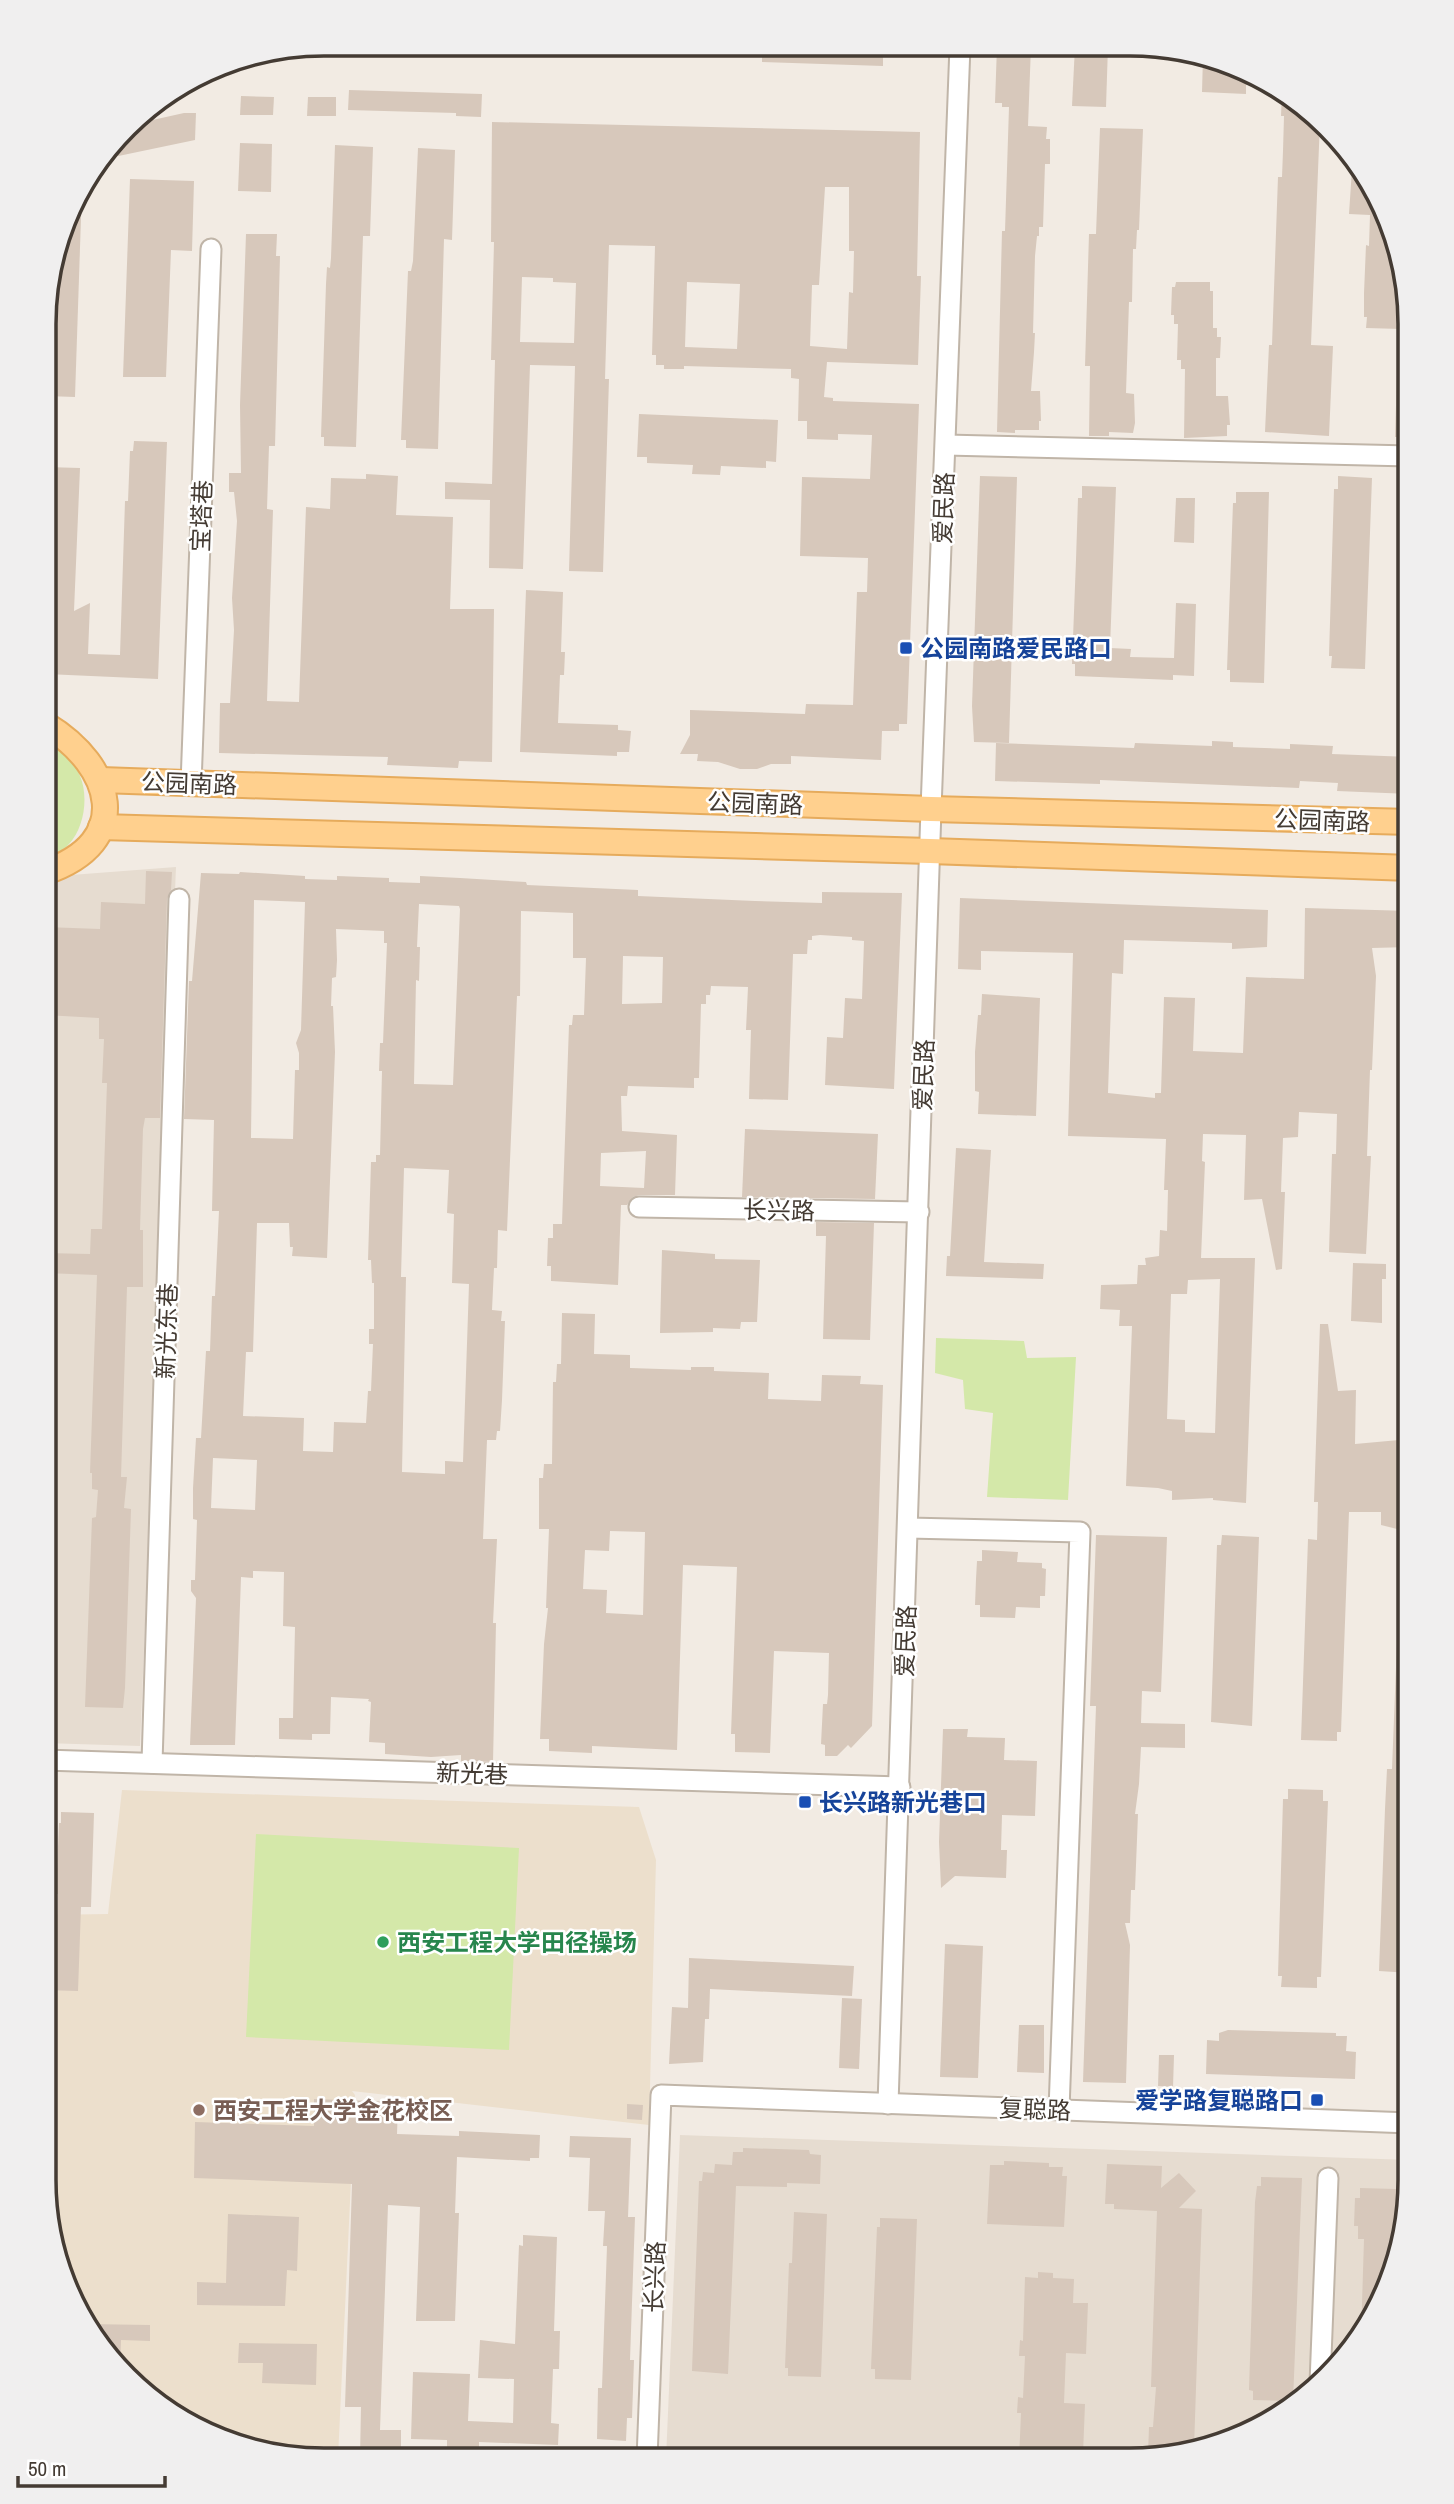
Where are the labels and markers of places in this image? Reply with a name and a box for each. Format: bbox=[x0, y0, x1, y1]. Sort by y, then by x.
place label: 公园南路爱民路口 bbox=[920, 632, 1112, 664]
marker: 公园南路爱民路口 bbox=[898, 640, 914, 656]
place label: 长兴路新光巷口 bbox=[819, 1786, 987, 1818]
marker: 长兴路新光巷口 bbox=[797, 1794, 813, 1810]
place label: 西安工程大学田径操场 bbox=[397, 1926, 637, 1958]
marker: 西安工程大学田径操场 bbox=[375, 1934, 391, 1950]
place label: 爱学路复聪路口 bbox=[1135, 2084, 1303, 2116]
marker: 爱学路复聪路口 bbox=[1309, 2092, 1325, 2108]
place label: 西安工程大学金花校区 bbox=[213, 2094, 453, 2126]
marker: 西安工程大学金花校区 bbox=[191, 2102, 207, 2118]

